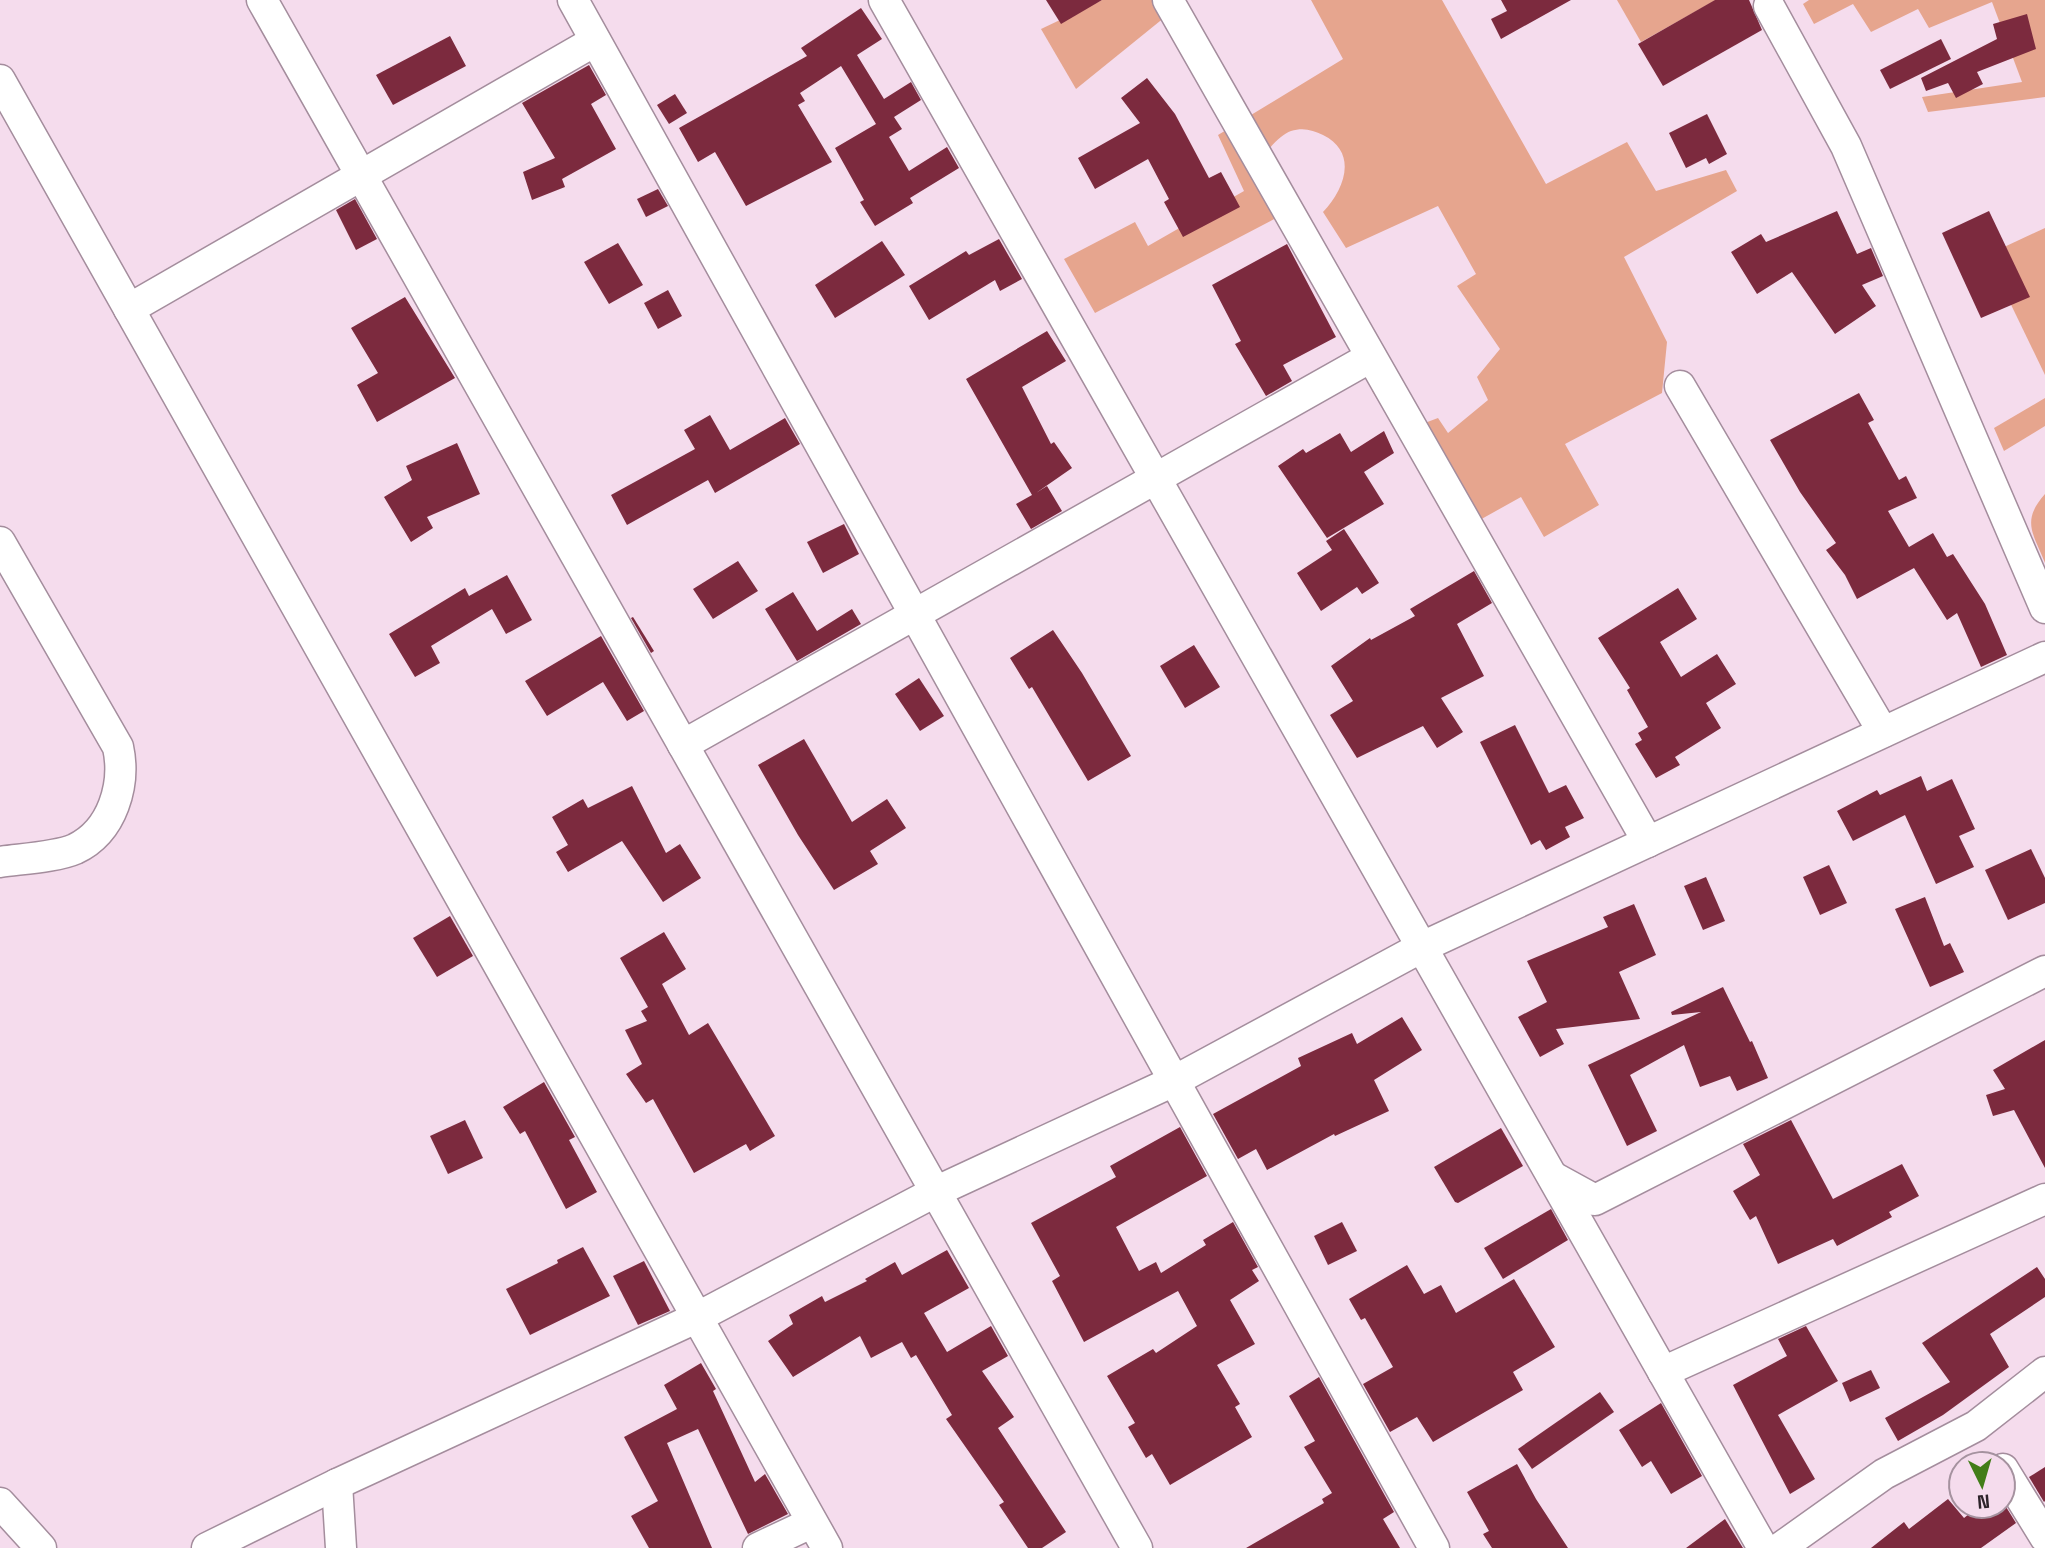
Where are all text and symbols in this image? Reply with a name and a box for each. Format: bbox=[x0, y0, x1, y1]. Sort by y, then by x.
north arrow bbox=[1947, 1450, 2017, 1520]
text: N bbox=[1976, 1488, 1991, 1514]

